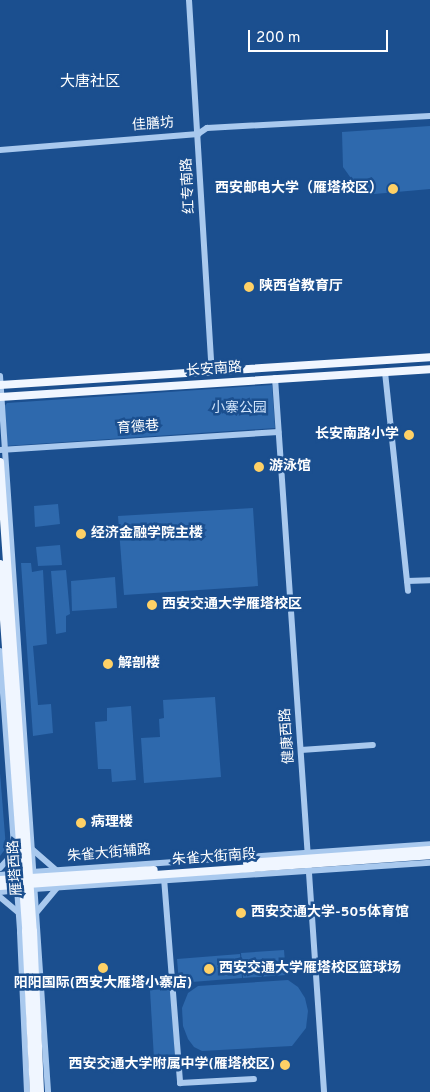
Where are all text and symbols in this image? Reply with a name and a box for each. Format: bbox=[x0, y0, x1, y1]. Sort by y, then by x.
scale bar bbox=[250, 20, 390, 52]
text: 200 m bbox=[256, 29, 301, 48]
district label: 大唐社区 bbox=[60, 74, 120, 92]
street label: 佳膳坊 bbox=[131, 115, 175, 135]
street label: 红专南路 bbox=[179, 158, 199, 214]
place label: 西安邮电大学（雁塔校区） bbox=[215, 181, 383, 197]
marker: 西安邮电大学（雁塔校区） bbox=[387, 183, 399, 195]
place label: 陕西省教育厅 bbox=[259, 279, 343, 295]
marker: 陕西省教育厅 bbox=[243, 281, 255, 293]
street label: 长安南路 bbox=[185, 360, 243, 380]
park label: 小寨公园 bbox=[211, 401, 267, 417]
street label: 育德巷 bbox=[116, 418, 160, 438]
place label: 长安南路小学 bbox=[315, 427, 399, 443]
marker: 长安南路小学 bbox=[403, 429, 415, 441]
place label: 游泳馆 bbox=[269, 459, 311, 475]
marker: 游泳馆 bbox=[253, 461, 265, 473]
place label: 经济金融学院主楼 bbox=[91, 526, 203, 542]
marker: 经济金融学院主楼 bbox=[75, 528, 87, 540]
place label: 西安交通大学雁塔校区 bbox=[162, 597, 302, 613]
marker: 西安交通大学雁塔校区 bbox=[146, 599, 158, 611]
place label: 解剖楼 bbox=[118, 656, 160, 672]
marker: 解剖楼 bbox=[102, 658, 114, 670]
street label: 健康西路 bbox=[278, 707, 298, 765]
place label: 病理楼 bbox=[91, 815, 133, 831]
marker: 病理楼 bbox=[75, 817, 87, 829]
street label: 雁塔西路 bbox=[6, 839, 26, 897]
street label: 朱雀大街辅路 bbox=[66, 842, 152, 866]
street label: 朱雀大街南段 bbox=[172, 847, 256, 869]
place label: 西安交通大学-505体育馆 bbox=[251, 905, 409, 921]
marker: 西安交通大学-505体育馆 bbox=[235, 907, 247, 919]
place label: 西安交通大学雁塔校区篮球场 bbox=[219, 961, 401, 977]
marker: 阳阳国际(西安大雁塔小寨店) bbox=[97, 962, 109, 974]
marker: 西安交通大学雁塔校区篮球场 bbox=[203, 963, 215, 975]
place label: 阳阳国际(西安大雁塔小寨店) bbox=[14, 976, 192, 992]
place label: 西安交通大学附属中学(雁塔校区) bbox=[69, 1057, 275, 1073]
marker: 西安交通大学附属中学(雁塔校区) bbox=[279, 1059, 291, 1071]

